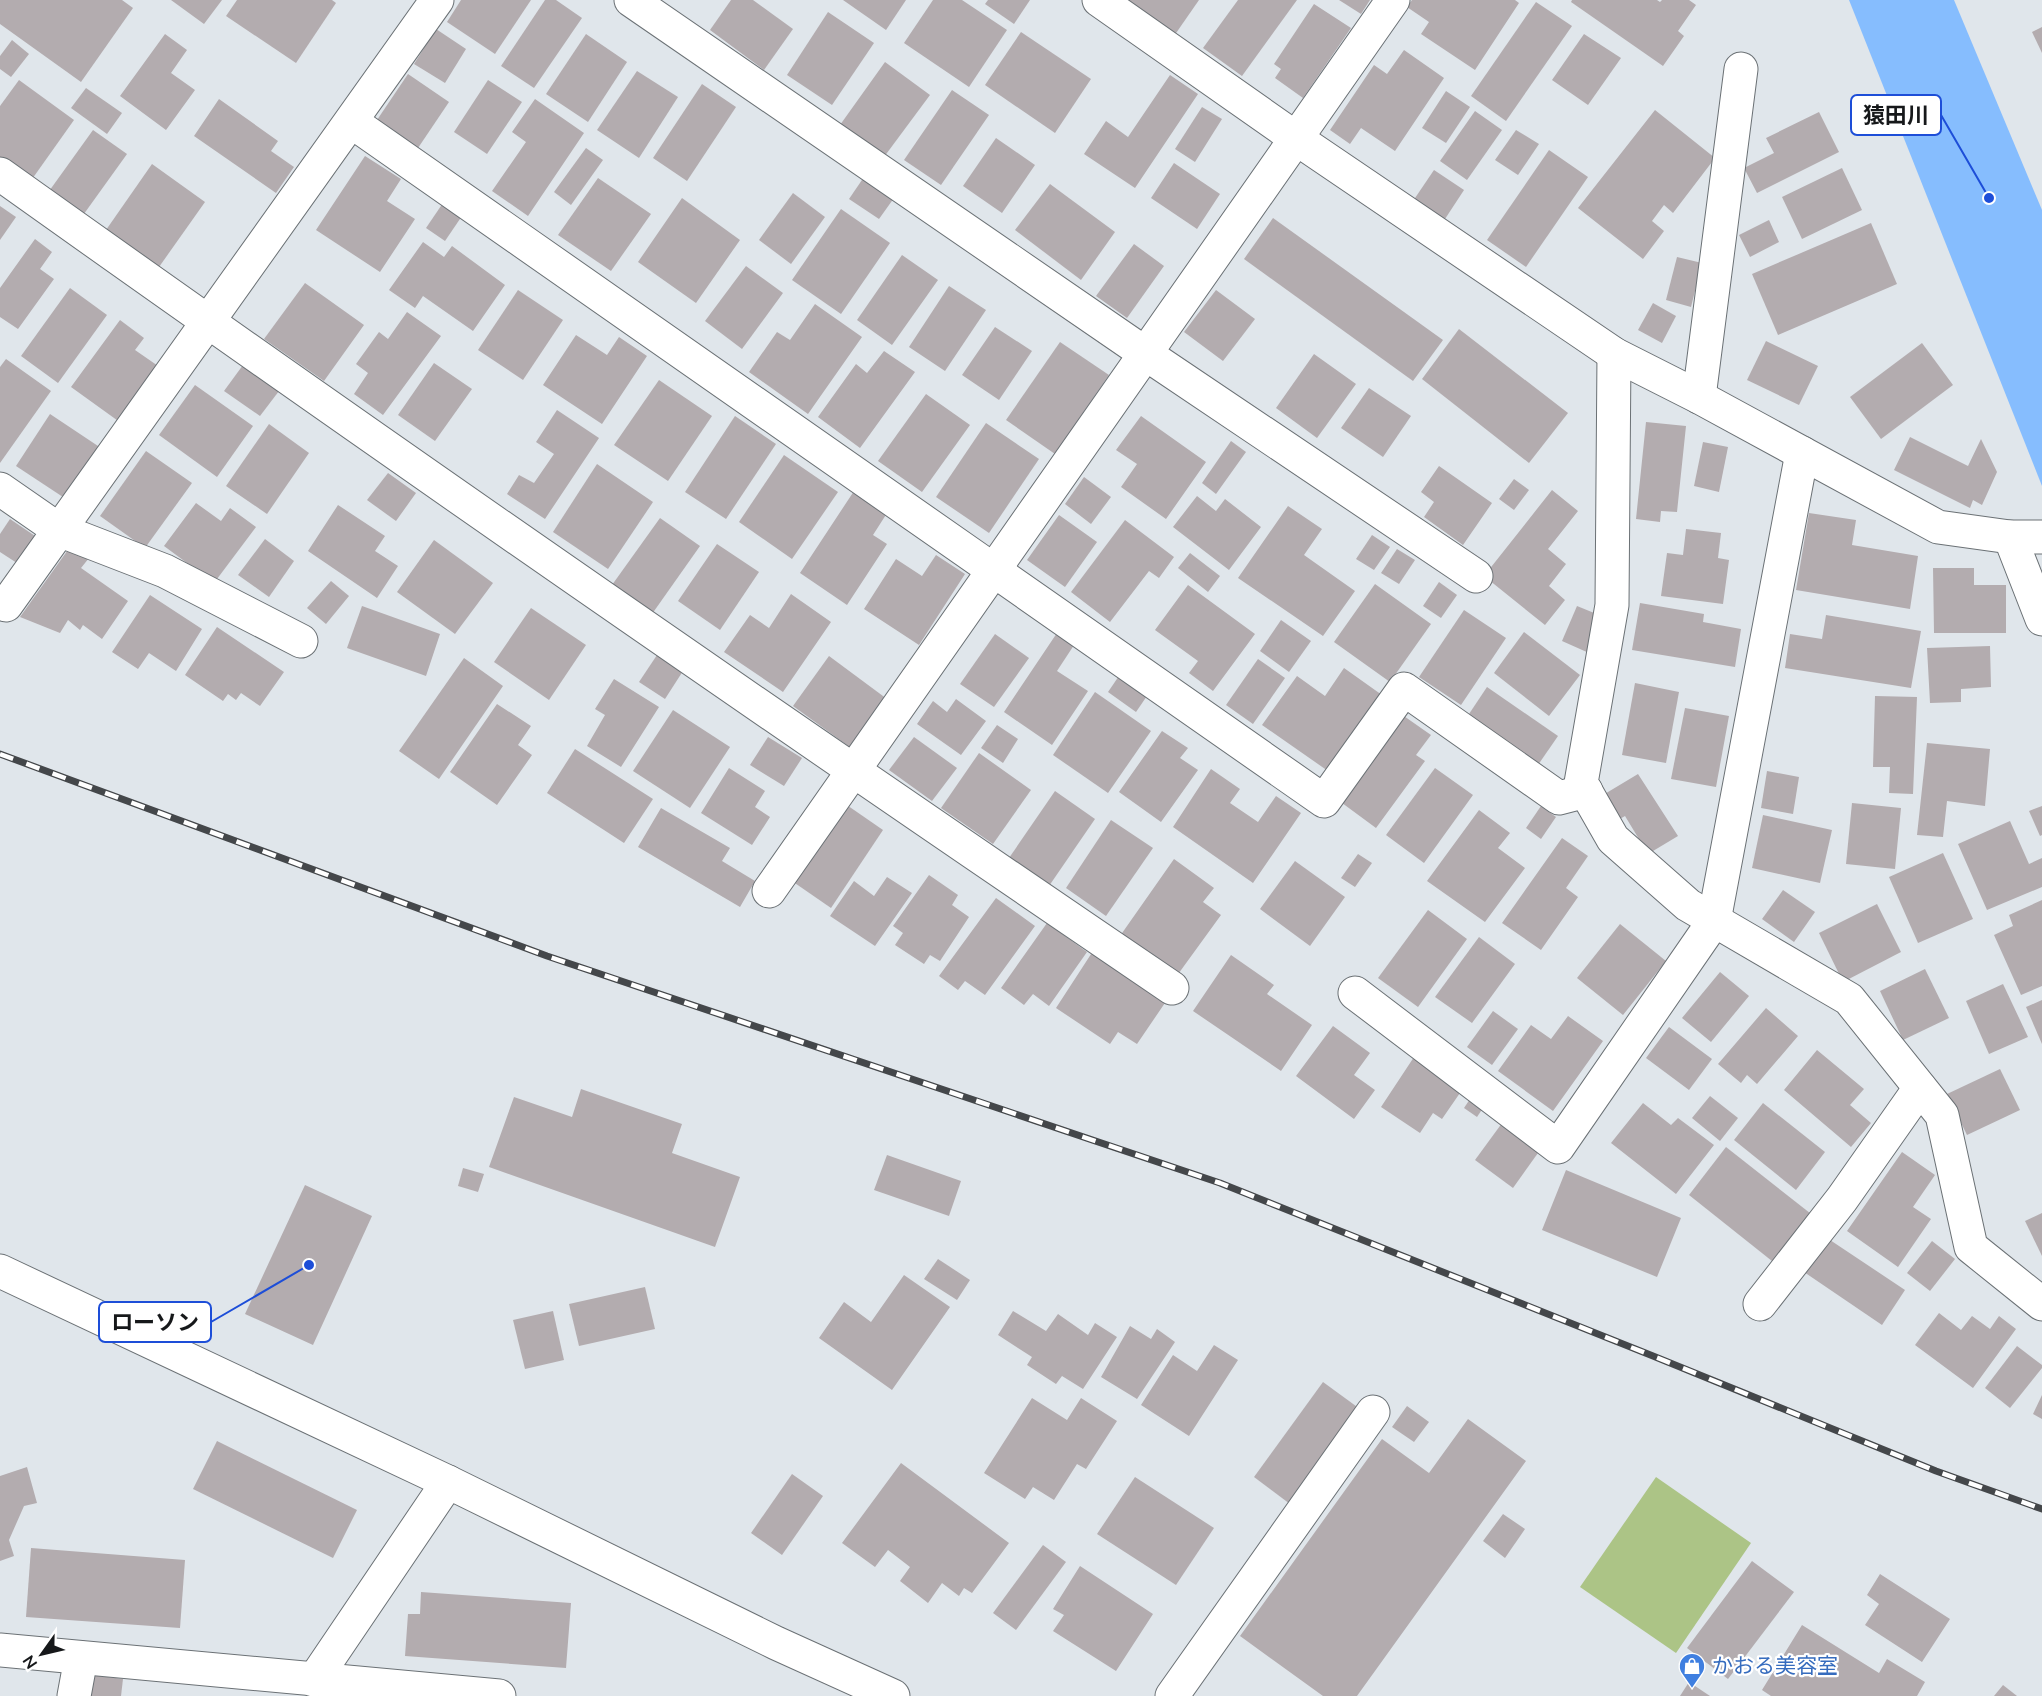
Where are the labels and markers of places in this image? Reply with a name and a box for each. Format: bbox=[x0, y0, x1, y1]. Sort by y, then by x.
callout: 猿田川 bbox=[1851, 95, 1941, 135]
callout: ローソン bbox=[99, 1302, 211, 1342]
shop icon: かおる美容室 bbox=[1677, 1651, 1707, 1689]
place label: かおる美容室 bbox=[1712, 1652, 1838, 1678]

